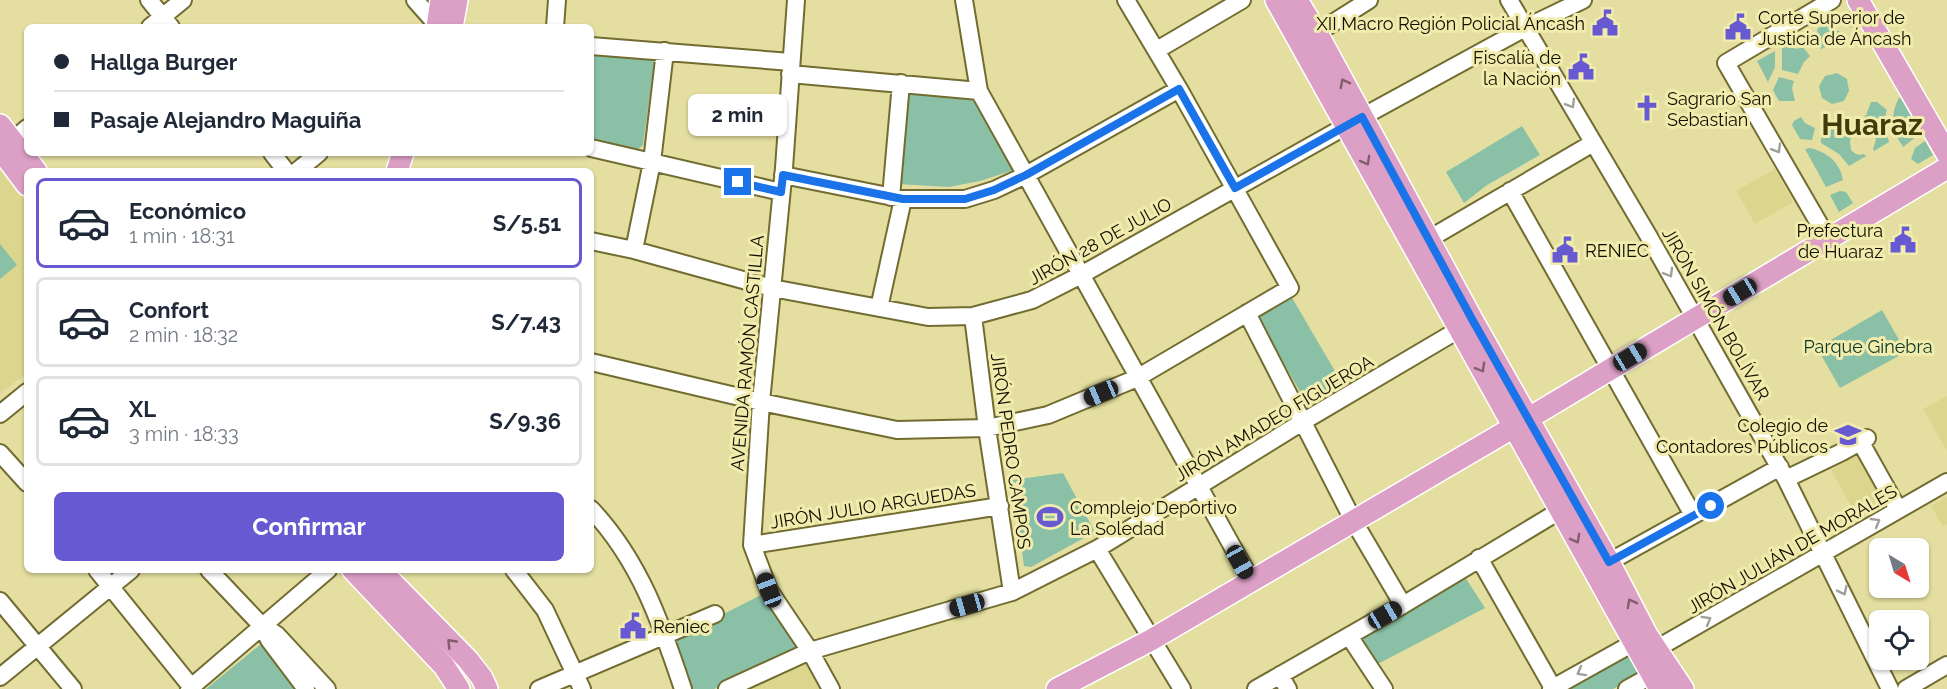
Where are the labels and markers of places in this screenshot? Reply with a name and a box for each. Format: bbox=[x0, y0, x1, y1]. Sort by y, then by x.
place label: Corte Superior de Justicia de Áncash bbox=[1758, 7, 1911, 49]
public building icon: XII Macro Región Policial Áncash bbox=[1590, 8, 1620, 38]
place label: XII Macro Región Policial Áncash bbox=[1316, 12, 1585, 34]
public building icon: Corte Superior de Justicia de Áncash bbox=[1723, 12, 1753, 42]
place label: Fiscalía de la Nación bbox=[1473, 47, 1561, 89]
public building icon: Fiscalía de la Nación bbox=[1566, 52, 1596, 82]
place label: Sagrario San Sebastian bbox=[1667, 88, 1772, 130]
church icon: Sagrario San Sebastian bbox=[1632, 93, 1662, 123]
place label: Prefectura de Huaraz bbox=[1796, 220, 1883, 262]
public building icon: Prefectura de Huaraz bbox=[1888, 225, 1918, 255]
public building icon: RENIEC bbox=[1550, 235, 1580, 265]
place label: RENIEC bbox=[1585, 240, 1649, 261]
place label: Colegio de Contadores Públicos bbox=[1656, 415, 1828, 457]
school or university icon: Colegio de Contadores Públicos bbox=[1833, 420, 1863, 450]
place label: Complejo Deportivo La Soledad bbox=[1070, 497, 1237, 539]
sports icon: Complejo Deportivo La Soledad bbox=[1035, 502, 1065, 532]
public building icon: Reniec bbox=[618, 611, 648, 641]
place label: Reniec bbox=[653, 616, 710, 637]

